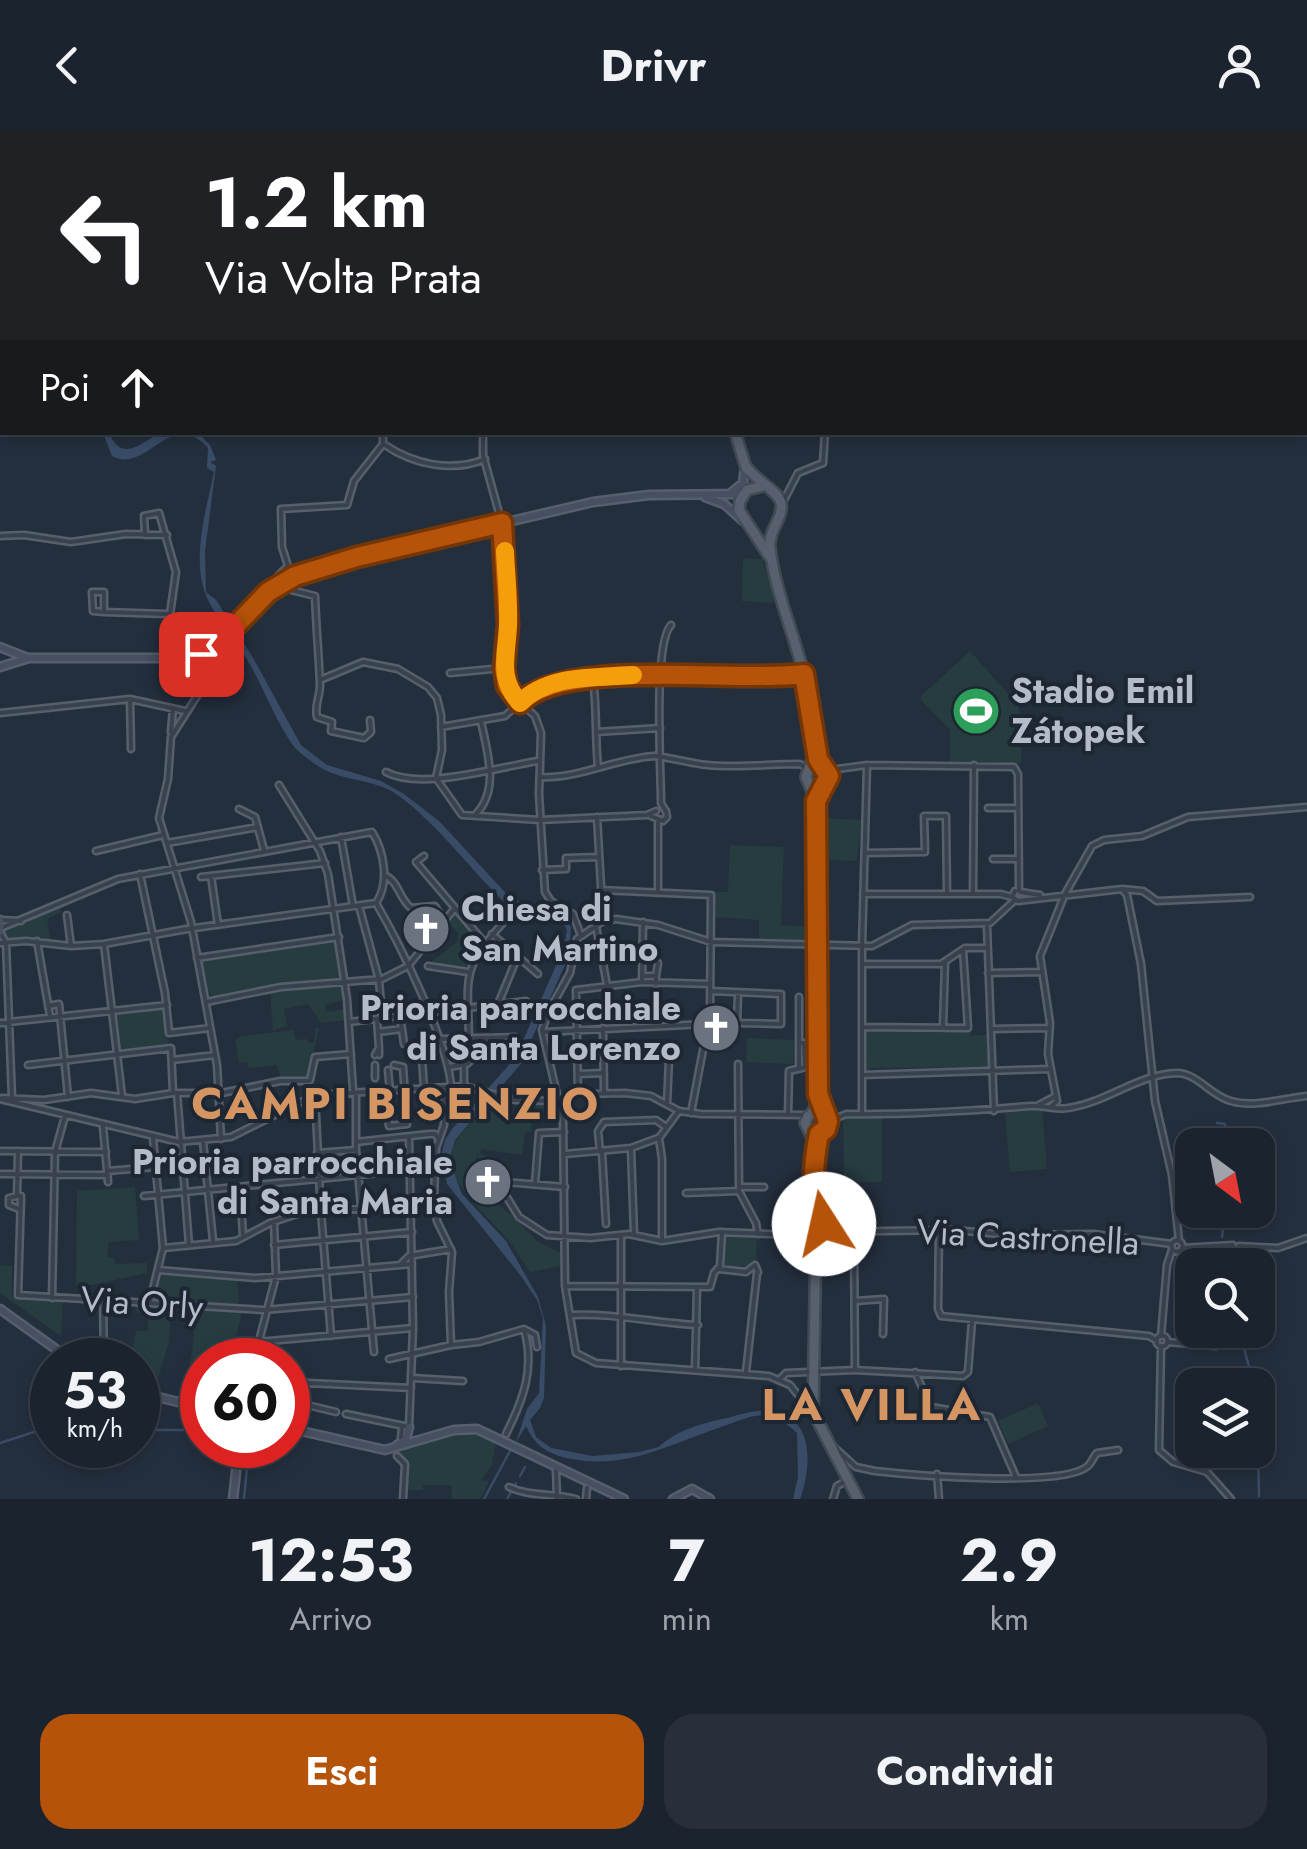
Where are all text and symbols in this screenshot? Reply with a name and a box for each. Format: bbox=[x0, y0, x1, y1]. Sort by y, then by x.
text: Drivr bbox=[600, 33, 707, 98]
icon: back bbox=[40, 38, 95, 93]
icon: person bbox=[1212, 38, 1267, 93]
text: 1.2 km bbox=[205, 152, 428, 253]
icon: left bbox=[40, 170, 170, 300]
text: Via Volta Prata bbox=[205, 245, 482, 310]
text: Poi bbox=[40, 360, 90, 415]
icon: ahead bbox=[110, 360, 165, 415]
pin bbox=[159, 612, 244, 697]
icon: arrive bbox=[174, 627, 229, 682]
place label: Stadio Emil Zátopek bbox=[1011, 666, 1194, 756]
sports icon: Stadio Emil Zátopek bbox=[950, 685, 1002, 737]
place label: Chiesa di San Martino bbox=[461, 884, 658, 974]
church icon: Chiesa di San Martino bbox=[400, 903, 452, 955]
place label: Prioria parrocchiale di Santa Lorenzo bbox=[360, 983, 681, 1073]
church icon: Prioria parrocchiale di Santa Lorenzo bbox=[690, 1002, 742, 1054]
district label: CAMPI BISENZIO bbox=[191, 1071, 601, 1136]
north arrow bbox=[1175, 1128, 1275, 1228]
map controls bbox=[1175, 1128, 1275, 1468]
place label: Prioria parrocchiale di Santa Maria bbox=[132, 1137, 453, 1227]
church icon: Prioria parrocchiale di Santa Maria bbox=[462, 1156, 514, 1208]
position arrow bbox=[772, 1172, 876, 1276]
street label: Via Castronella bbox=[915, 1206, 1141, 1268]
button: search bbox=[1175, 1248, 1275, 1348]
street label: Via Orly bbox=[79, 1274, 206, 1332]
speed limit sign: 60 bbox=[180, 1338, 310, 1468]
text: 53 bbox=[63, 1354, 127, 1427]
button: layers bbox=[1175, 1368, 1275, 1468]
district label: LA VILLA bbox=[761, 1372, 983, 1437]
text: km/h bbox=[67, 1410, 123, 1446]
text: 12:53 bbox=[248, 1517, 413, 1604]
text: 7 bbox=[669, 1517, 705, 1604]
text: 2.9 bbox=[960, 1517, 1059, 1604]
text: Arrivo bbox=[290, 1596, 372, 1642]
text: min bbox=[662, 1596, 712, 1642]
text: km bbox=[990, 1596, 1029, 1642]
button: Esci bbox=[40, 1714, 644, 1829]
button: Condividi bbox=[664, 1714, 1267, 1829]

